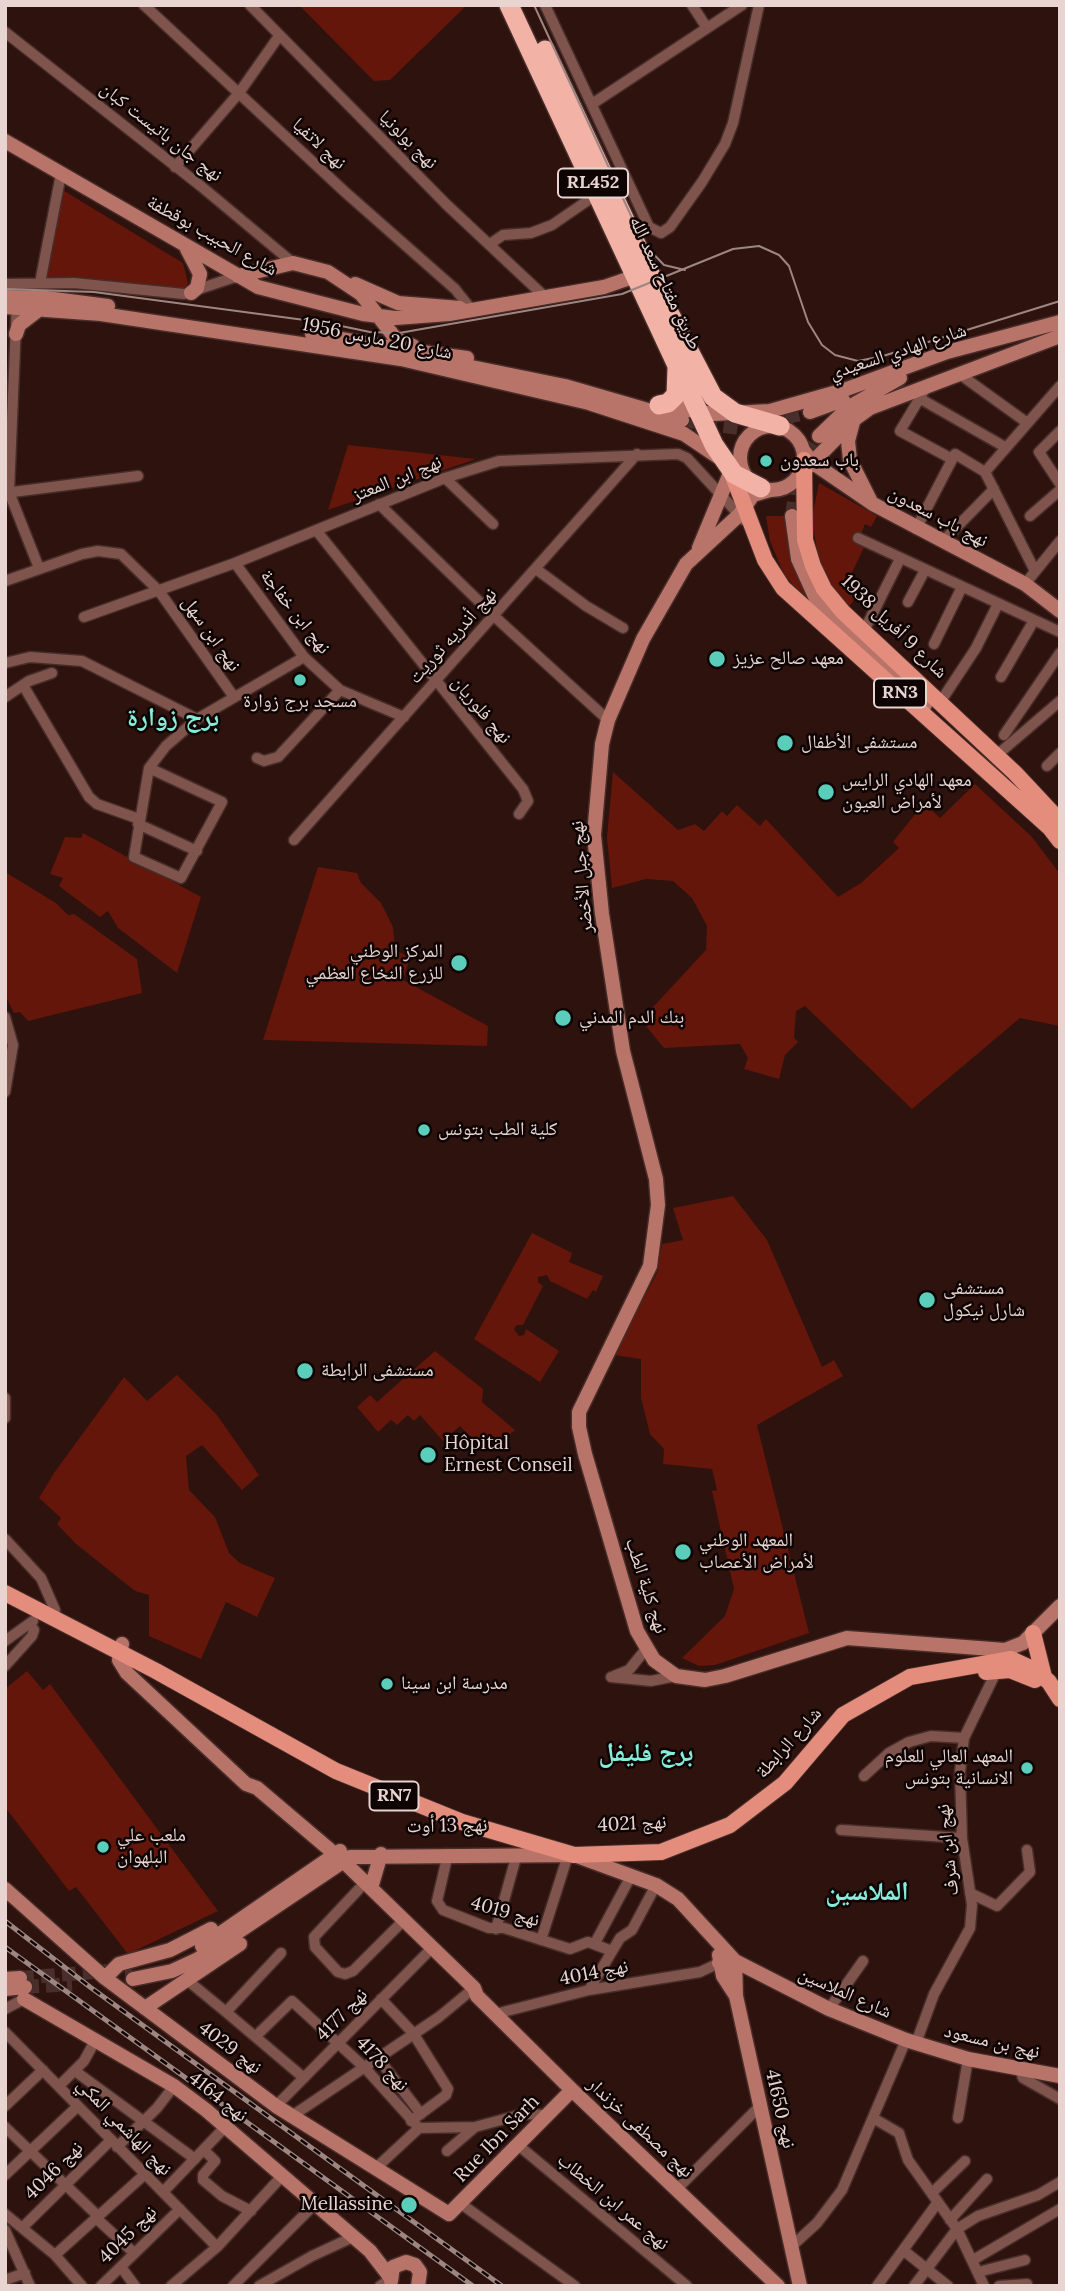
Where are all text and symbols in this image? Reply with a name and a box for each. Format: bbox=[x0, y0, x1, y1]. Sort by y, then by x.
street label: نهج جان باتيست كبان bbox=[95, 77, 227, 187]
street label: نهج بولونيا bbox=[374, 106, 442, 174]
street label: نهج لاتفيا bbox=[287, 113, 351, 175]
road number: RL452 bbox=[558, 168, 628, 198]
street label: شارع الحبيب بوقطفة bbox=[143, 191, 281, 281]
street label: طريق مفتاح سعد الله bbox=[624, 213, 706, 353]
street label: شارع 20 مارس 1956 bbox=[300, 313, 454, 365]
street label: شارع الهادي السعيدي bbox=[827, 319, 969, 385]
place label: باب سعدون bbox=[780, 450, 859, 472]
street label: نهج ابن المعتز bbox=[349, 451, 445, 507]
marker: باب سعدون bbox=[758, 453, 774, 469]
street label: نهج باب سعدون bbox=[884, 481, 992, 553]
street label: نهج ابن خفاجة bbox=[255, 565, 335, 659]
street label: شارع 9 أفريل 1938 bbox=[836, 570, 952, 684]
street label: نهج أندريه ثوريت bbox=[404, 583, 502, 689]
street label: نهج ابن سهل bbox=[177, 592, 245, 676]
place label: معهد صالح عزيز bbox=[733, 648, 844, 670]
marker: معهد صالح عزيز bbox=[707, 649, 727, 669]
street label: نهج فلوريان bbox=[446, 671, 516, 749]
marker: مسجد برج زوارة bbox=[292, 672, 308, 688]
road number: RN3 bbox=[874, 678, 926, 708]
place label: مسجد برج زوارة bbox=[243, 691, 357, 713]
district label: برج زوارة bbox=[127, 703, 219, 735]
place label: مستشفى الأطفال bbox=[801, 732, 917, 754]
marker: مستشفى الأطفال bbox=[775, 733, 795, 753]
place label: معهد الهادي الرايس لأمراض العيون bbox=[842, 770, 972, 814]
marker: معهد الهادي الرايس لأمراض العيون bbox=[816, 782, 836, 802]
street label: نهج جبل الأخضر bbox=[566, 820, 598, 934]
place label: المركز الوطني للزرع النخاع العظمي bbox=[306, 941, 443, 985]
marker: المركز الوطني للزرع النخاع العظمي bbox=[449, 953, 469, 973]
place label: بنك الدم المدني bbox=[579, 1007, 684, 1029]
marker: بنك الدم المدني bbox=[553, 1008, 573, 1028]
place label: كلية الطب بتونس bbox=[438, 1119, 557, 1141]
marker: كلية الطب بتونس bbox=[416, 1122, 432, 1138]
place label: مستشفى شارل نيكول bbox=[943, 1278, 1025, 1322]
marker: مستشفى شارل نيكول bbox=[917, 1290, 937, 1310]
place label: مستشفى الرابطة bbox=[321, 1360, 434, 1382]
marker: مستشفى الرابطة bbox=[295, 1361, 315, 1381]
place label: Hôpital Ernest Conseil bbox=[444, 1433, 573, 1477]
marker: Hôpital Ernest Conseil bbox=[418, 1445, 438, 1465]
place label: المعهد الوطني لأمراض الأعصاب bbox=[699, 1530, 814, 1574]
street label: نهج كلية الطب bbox=[620, 1535, 672, 1637]
marker: المعهد الوطني لأمراض الأعصاب bbox=[673, 1542, 693, 1562]
place label: مدرسة ابن سينا bbox=[401, 1673, 508, 1695]
marker: مدرسة ابن سينا bbox=[379, 1676, 395, 1692]
street label: شارع الرابطة bbox=[751, 1703, 827, 1783]
district label: برج فليفل bbox=[599, 1738, 693, 1770]
place label: المعهد العالي للعلوم الانسانية بتونس bbox=[885, 1746, 1013, 1790]
marker: المعهد العالي للعلوم الانسانية بتونس bbox=[1019, 1760, 1035, 1776]
road number: RN7 bbox=[370, 1781, 418, 1810]
street label: نهج ابن شرف bbox=[932, 1803, 964, 1897]
street label: نهج 4021 bbox=[597, 1811, 667, 1837]
street label: نهج 13 أوت bbox=[406, 1814, 488, 1838]
place label: ملعب علي البلهوان bbox=[117, 1825, 186, 1869]
marker: ملعب علي البلهوان bbox=[95, 1839, 111, 1855]
district label: الملاسين bbox=[825, 1877, 909, 1909]
street label: نهج 4019 bbox=[468, 1892, 542, 1932]
street label: نهج 4014 bbox=[558, 1955, 630, 1991]
street label: شارع الملاسين bbox=[795, 1962, 895, 2024]
street label: نهج 4177 bbox=[311, 1984, 373, 2046]
street label: نهج 4029 bbox=[194, 2017, 266, 2079]
street label: نهج بن مسعود bbox=[942, 2020, 1042, 2064]
street label: نهج 4178 bbox=[351, 2032, 413, 2096]
street label: نهج 4164 bbox=[184, 2067, 252, 2127]
street label: نهج 41650 bbox=[760, 2067, 800, 2151]
street label: نهج الهاشمي المكي bbox=[72, 2073, 176, 2181]
street label: نهج مصطفى خزندار bbox=[582, 2073, 698, 2183]
street label: Rue Ibn Sarh bbox=[450, 2091, 544, 2187]
street label: نهج 4046 bbox=[20, 2137, 88, 2205]
street label: نهج عمر ابن الخطاب bbox=[553, 2149, 673, 2255]
place label: Mellassine bbox=[300, 2194, 393, 2216]
marker: Mellassine bbox=[399, 2195, 419, 2215]
street label: نهج 4045 bbox=[94, 2201, 162, 2269]

